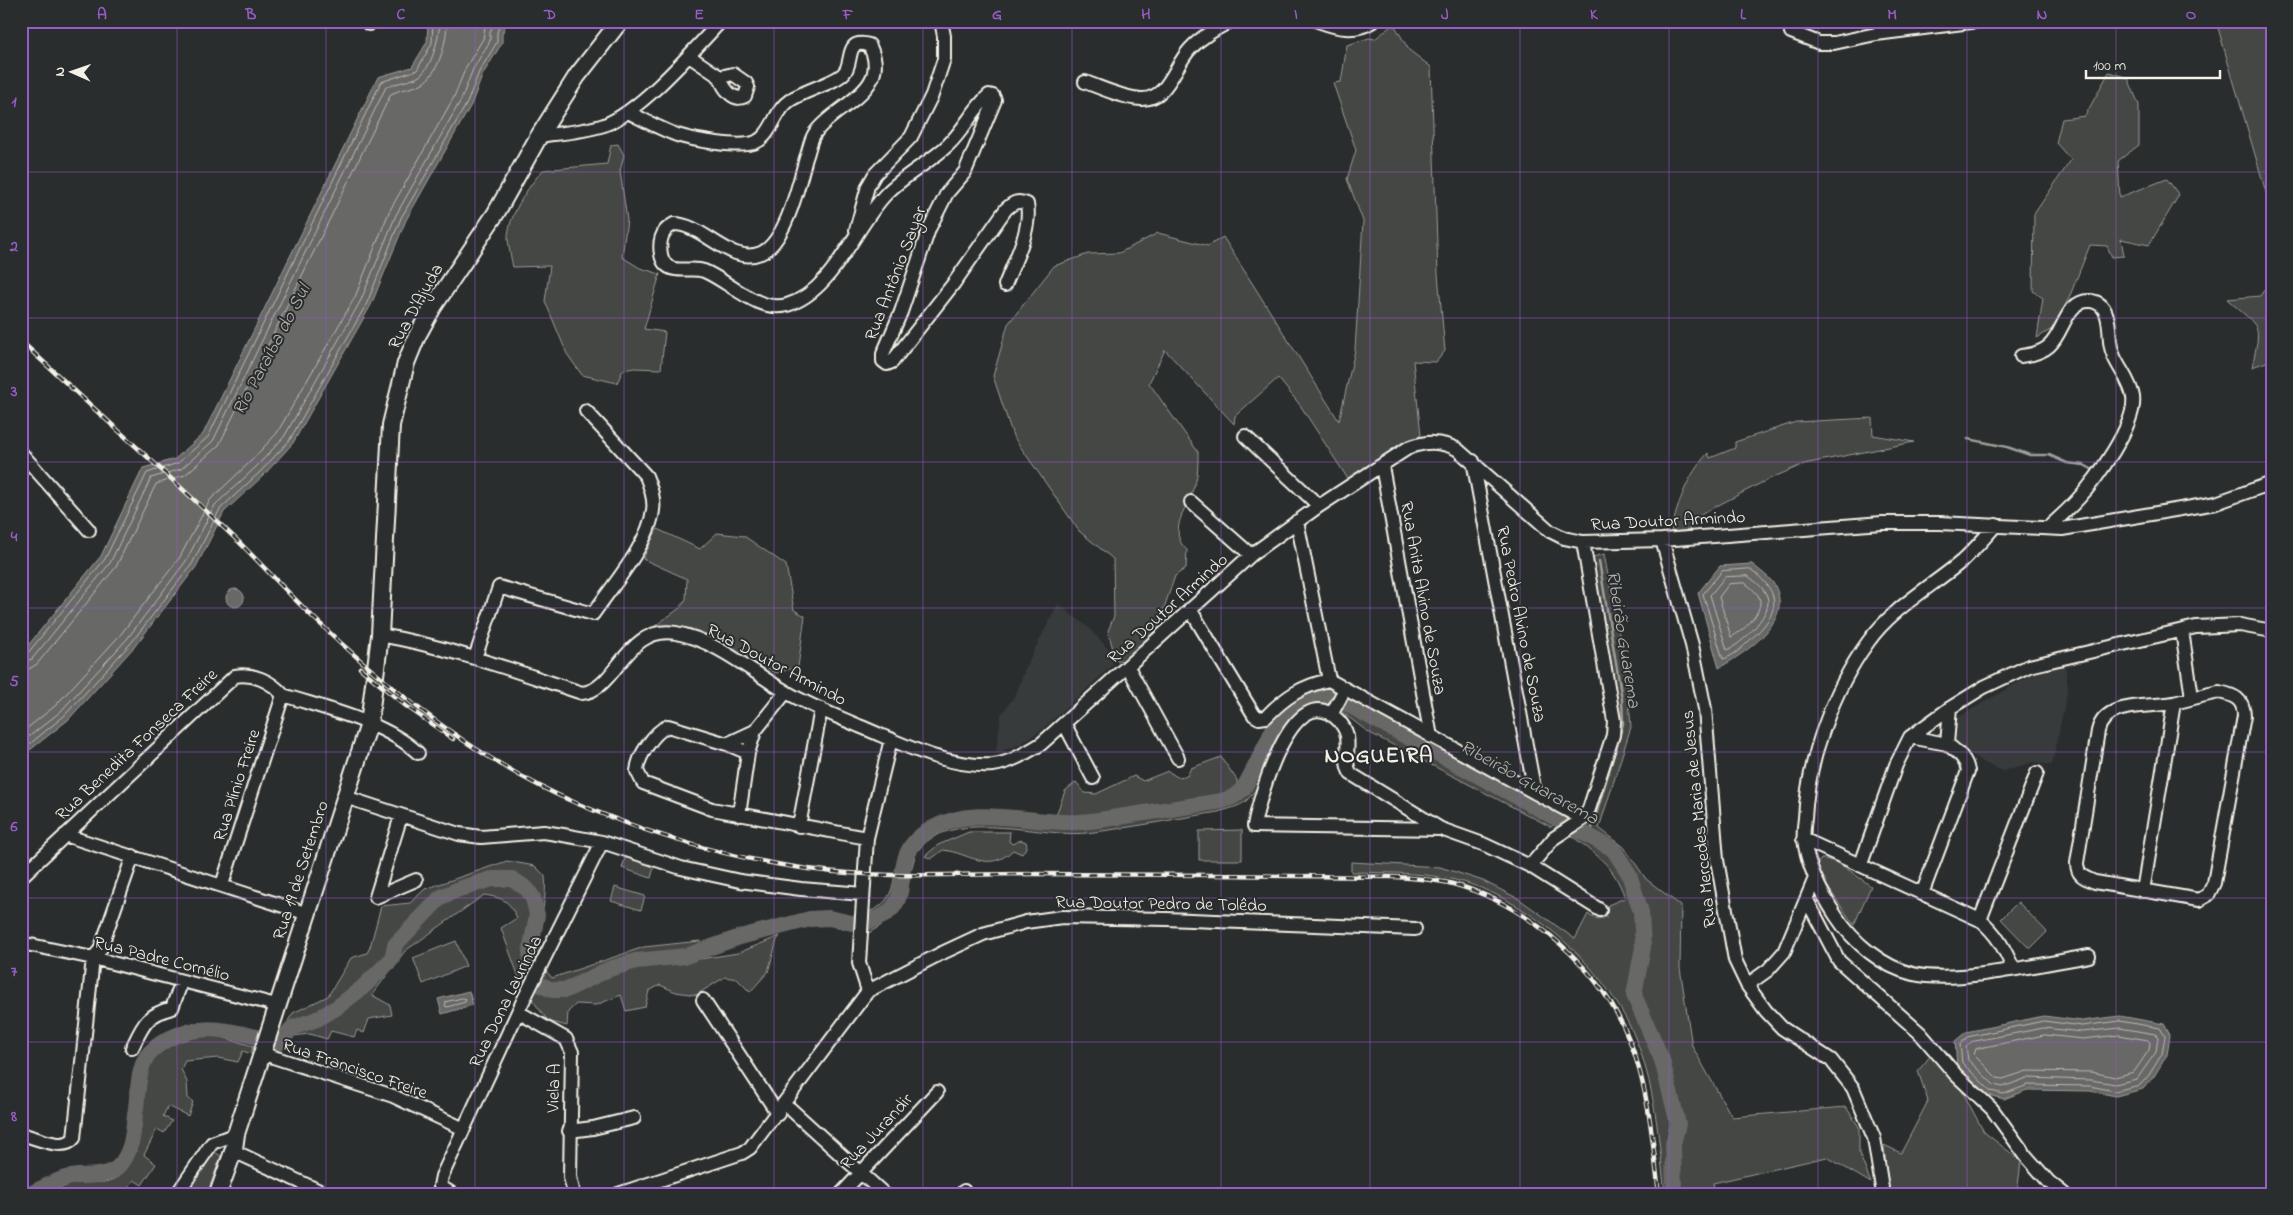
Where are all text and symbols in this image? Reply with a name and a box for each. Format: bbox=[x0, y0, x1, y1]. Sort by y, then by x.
text: A bbox=[97, 3, 107, 27]
text: B bbox=[245, 3, 257, 27]
text: C bbox=[397, 3, 406, 27]
text: D bbox=[543, 3, 556, 27]
text: E bbox=[694, 3, 704, 27]
text: F bbox=[842, 3, 854, 27]
text: G bbox=[992, 3, 1002, 27]
text: H bbox=[1141, 3, 1151, 27]
text: I bbox=[1294, 3, 1298, 27]
text: J bbox=[1441, 3, 1449, 27]
text: K bbox=[1590, 3, 1599, 27]
text: L bbox=[1740, 3, 1747, 27]
text: M bbox=[1887, 3, 1897, 27]
text: N bbox=[2037, 3, 2048, 27]
text: O bbox=[2186, 3, 2197, 27]
north arrow bbox=[48, 48, 98, 98]
scale bar bbox=[2086, 48, 2219, 80]
text: 100 m bbox=[2093, 55, 2126, 77]
text: N bbox=[50, 67, 71, 77]
text: 1 bbox=[11, 90, 17, 114]
street label: Rua Antônio Sayar bbox=[859, 202, 935, 345]
text: 2 bbox=[9, 235, 18, 259]
street label: Rua D'Ajuda bbox=[383, 259, 451, 354]
water label: Rio Paraíba do Sul bbox=[226, 277, 319, 420]
text: 3 bbox=[10, 380, 18, 404]
street label: Rua Anita Alvino de Souza bbox=[1392, 500, 1452, 697]
street label: Rua Doutor Armindo bbox=[1590, 505, 1746, 539]
street label: Rua Pedro Alvino de Souza bbox=[1488, 524, 1552, 725]
text: 4 bbox=[10, 525, 18, 549]
street label: Rua Doutor Armindo bbox=[1102, 548, 1235, 671]
water label: Ribeirão Guarema bbox=[1598, 569, 1647, 711]
street label: Rua Doutor Armindo bbox=[702, 618, 851, 714]
street label: Rua Benedita Fonseca Freire bbox=[50, 662, 225, 828]
text: 5 bbox=[9, 670, 19, 694]
street label: Rua Mercedes Maria de Jesus bbox=[1676, 709, 1724, 929]
street label: Rua Plínio Freire bbox=[207, 725, 269, 845]
water label: Ribeirão Guararema bbox=[1455, 734, 1604, 833]
district label: NOGUEIRA bbox=[1324, 741, 1434, 773]
street label: Rua 19 de Setembro bbox=[267, 798, 337, 944]
text: 6 bbox=[9, 815, 18, 839]
street label: Rua Doutor Pedro de Tolêdo bbox=[1055, 890, 1267, 920]
street label: Rua Padre Cornélio bbox=[91, 930, 232, 989]
street label: Rua Dona Laurinda bbox=[463, 931, 550, 1072]
text: 7 bbox=[11, 960, 18, 984]
street label: Rua Francisco Freire bbox=[278, 1033, 431, 1107]
street label: Viela A bbox=[541, 1063, 569, 1114]
street label: Rua Jurandir bbox=[835, 1088, 920, 1177]
text: 8 bbox=[10, 1105, 17, 1129]

